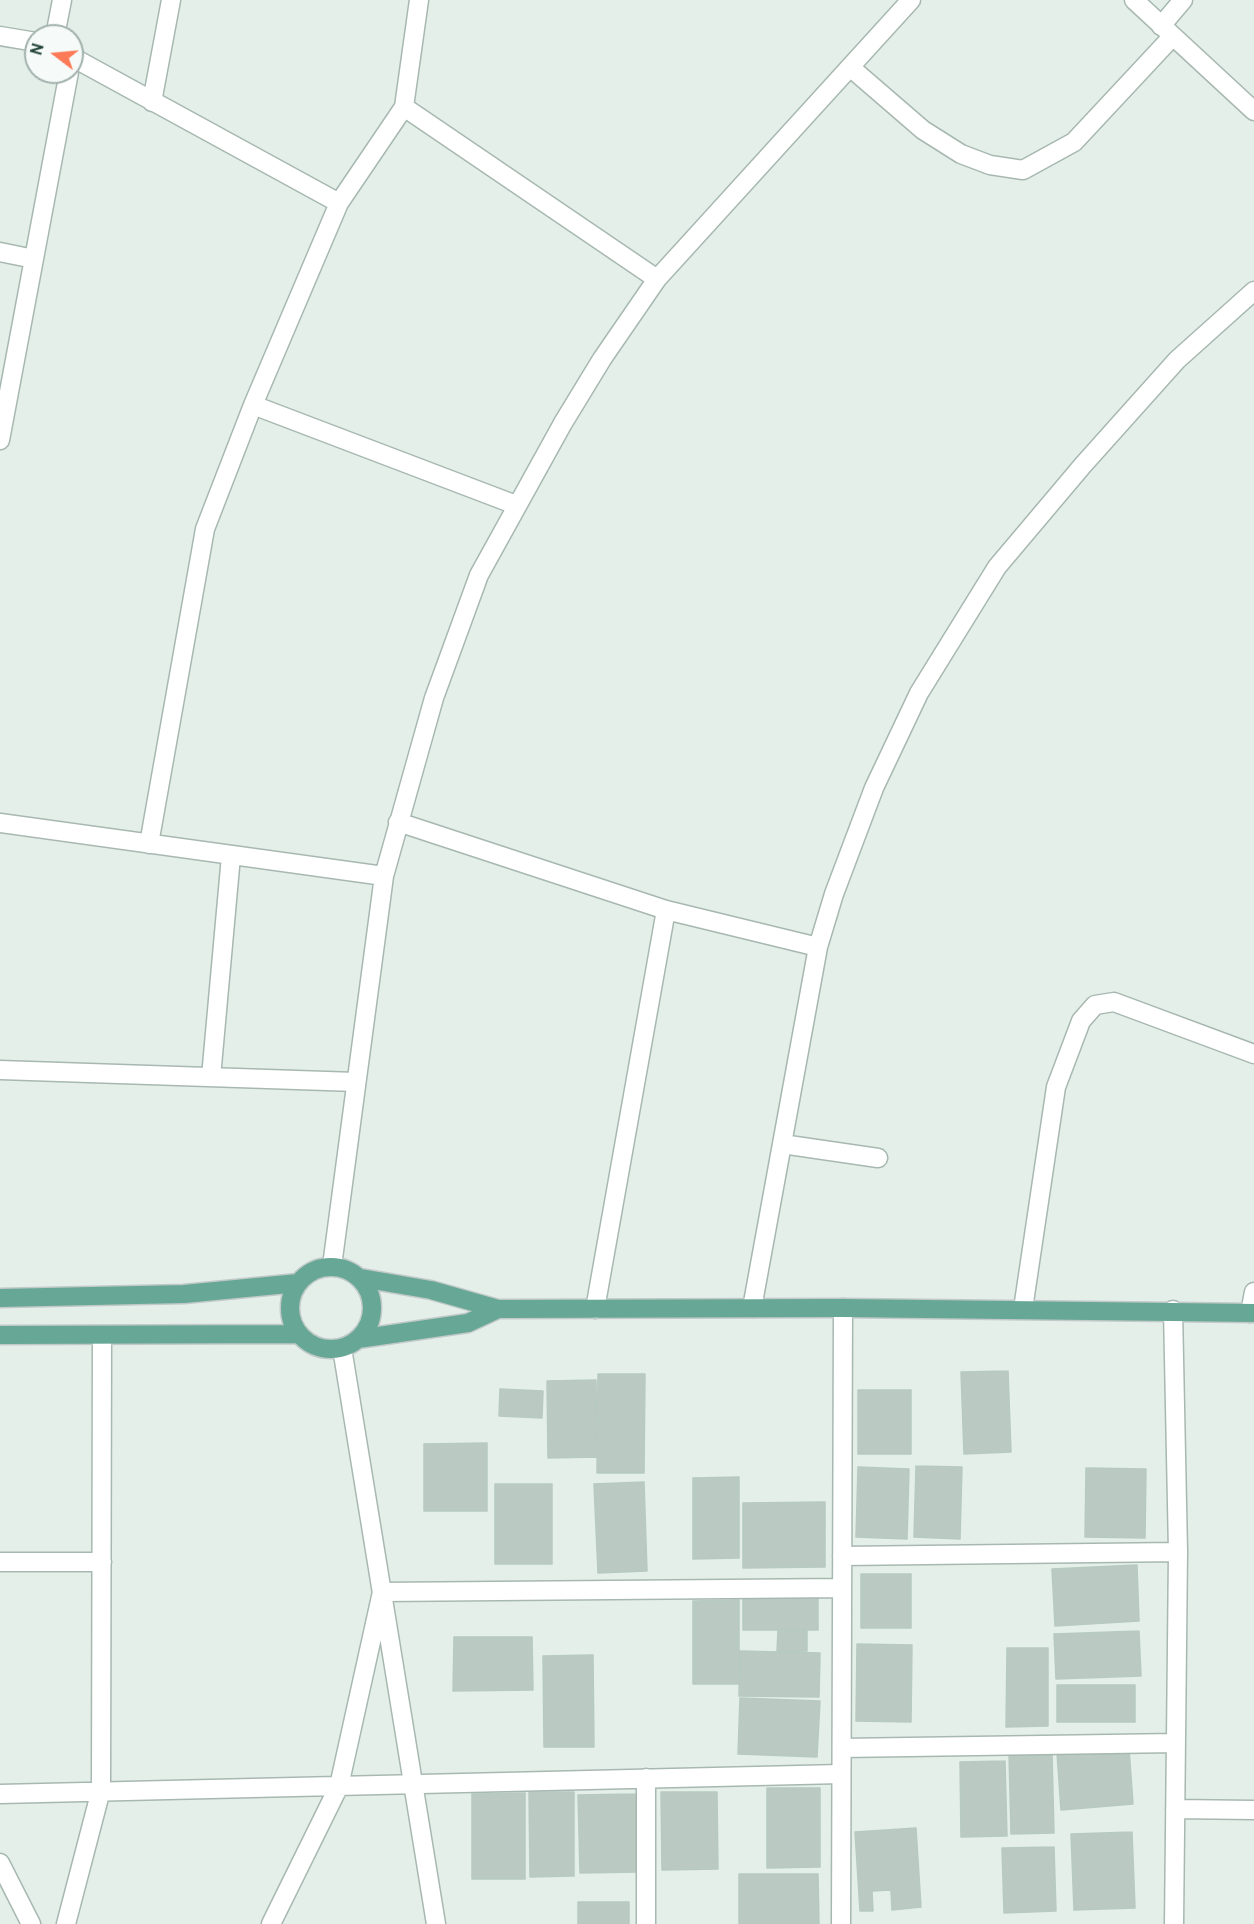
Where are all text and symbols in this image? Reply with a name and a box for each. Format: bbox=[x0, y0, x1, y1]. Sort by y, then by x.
north arrow bbox=[24, 24, 84, 84]
text: N bbox=[27, 41, 50, 58]

